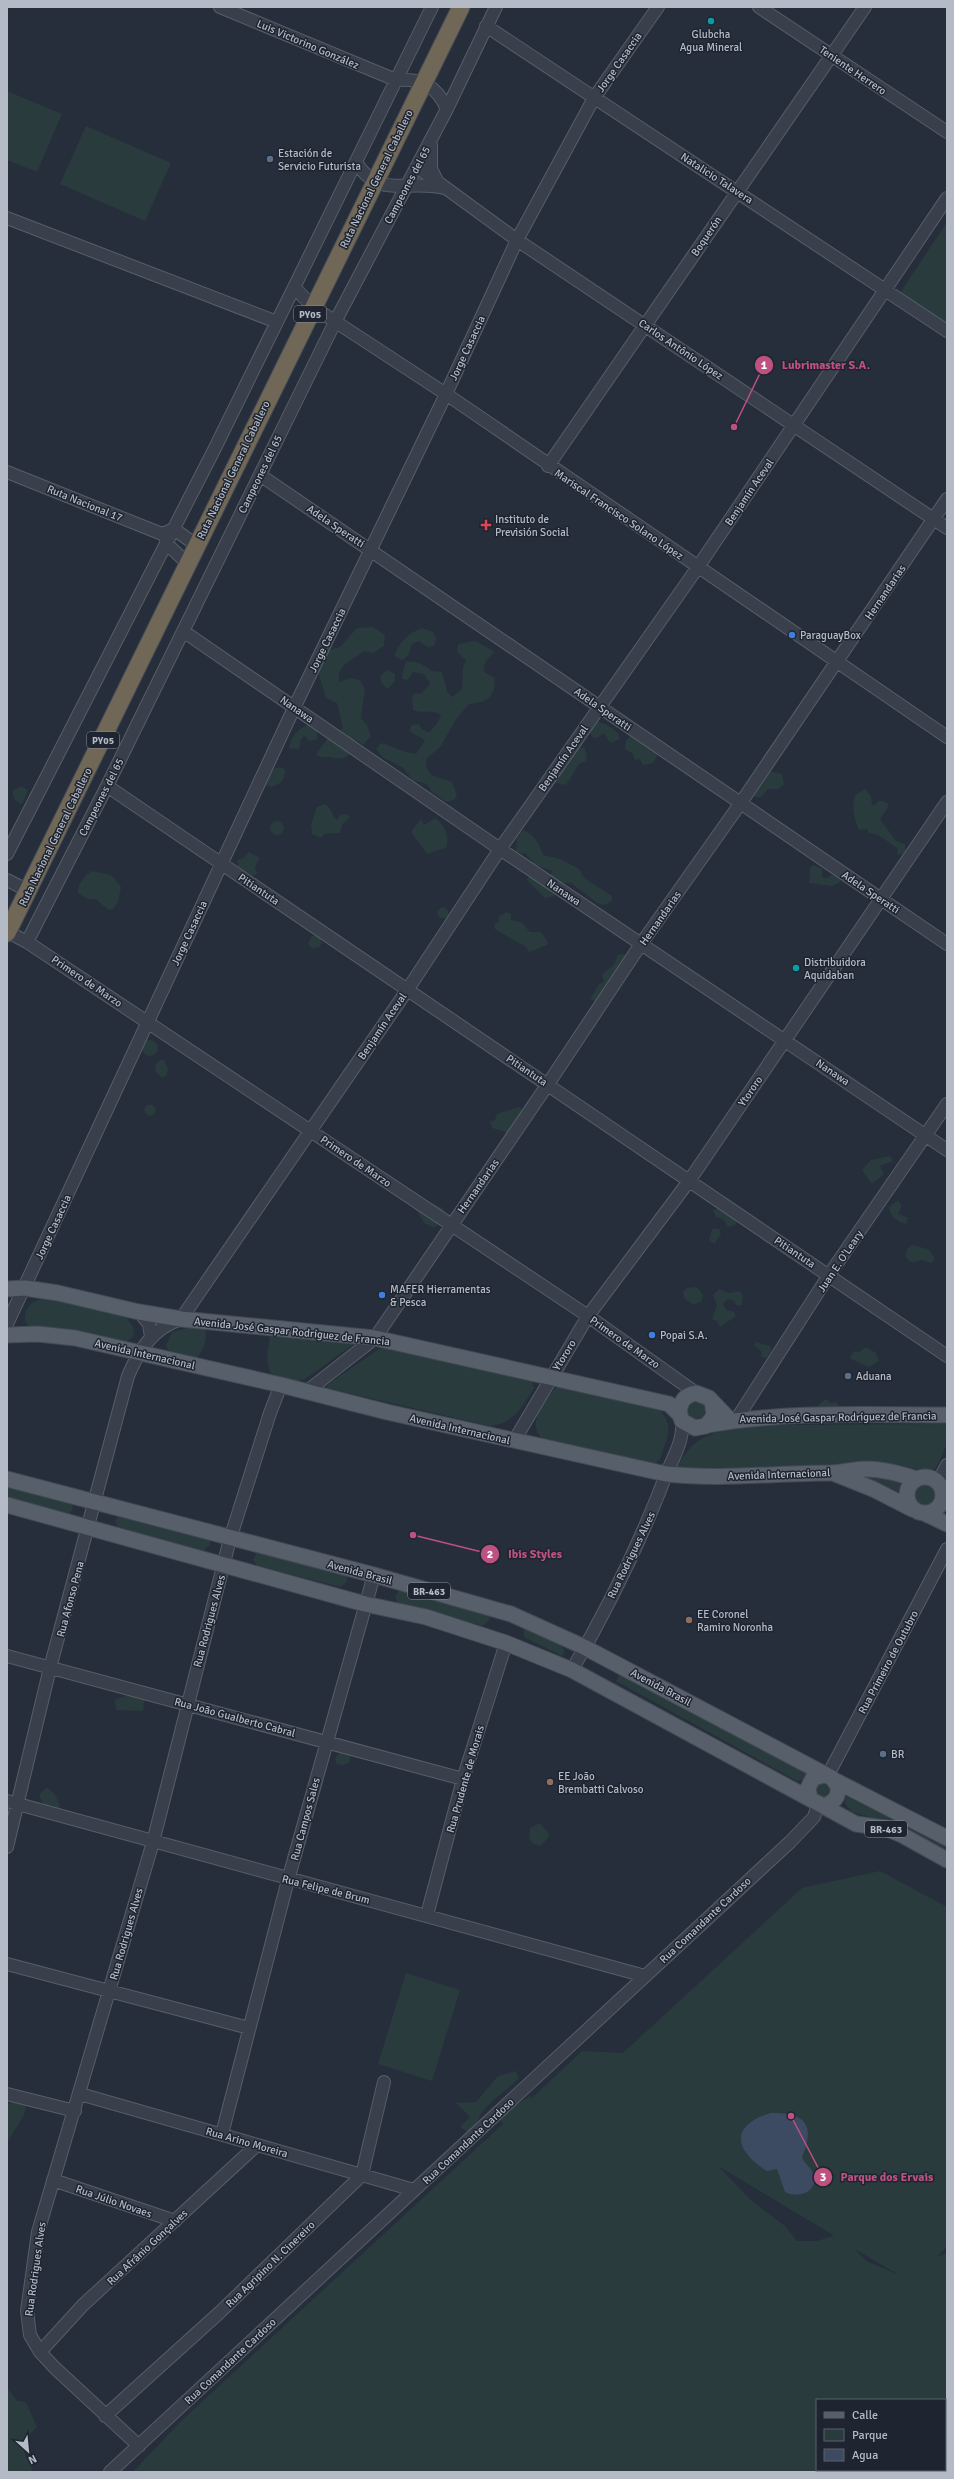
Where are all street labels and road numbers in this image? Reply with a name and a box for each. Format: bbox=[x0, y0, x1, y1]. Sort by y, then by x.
street label: Luis Victorino González bbox=[255, 17, 361, 72]
street label: Jorge Casaccia bbox=[594, 30, 645, 95]
street label: Teniente Herrero bbox=[817, 43, 889, 98]
street label: Ruta Nacional General Caballero bbox=[337, 108, 416, 251]
street label: Campeones del 65 bbox=[382, 144, 433, 226]
street label: Natalicio Talavera bbox=[678, 150, 756, 207]
street label: Boquerón bbox=[688, 214, 724, 259]
road number: PY05 bbox=[294, 306, 326, 322]
street label: Jorge Casaccia bbox=[447, 313, 488, 383]
street label: Carlos Antônio López bbox=[636, 316, 725, 383]
street label: Ruta Nacional General Caballero bbox=[194, 399, 273, 542]
street label: Campeones del 65 bbox=[236, 433, 285, 516]
street label: Benjamín Aceval bbox=[722, 456, 777, 528]
street label: Mariscal Francisco Solano López bbox=[552, 466, 686, 562]
street label: Ruta Nacional 17 bbox=[45, 482, 125, 525]
street label: Adela Speratti bbox=[304, 502, 367, 551]
street label: Hernandarias bbox=[862, 562, 909, 622]
street label: Jorge Casaccia bbox=[306, 606, 349, 674]
street label: Adela Speratti bbox=[572, 685, 634, 734]
street label: Nanawa bbox=[277, 693, 316, 726]
street label: Benjamín Aceval bbox=[536, 723, 591, 794]
road number: PY05 bbox=[87, 732, 119, 748]
street label: Campeones del 65 bbox=[76, 756, 127, 838]
street label: Ruta Nacional General Caballero bbox=[16, 766, 95, 909]
street label: Adela Speratti bbox=[839, 868, 902, 917]
street label: Pitiantuta bbox=[236, 871, 282, 908]
street label: Nanawa bbox=[544, 876, 583, 909]
street label: Hernandarias bbox=[637, 888, 684, 948]
street label: Jorge Casaccia bbox=[169, 898, 210, 968]
street label: Primero de Marzo bbox=[49, 953, 125, 1010]
street label: Benjamín Aceval bbox=[355, 990, 410, 1062]
street label: Pitiantuta bbox=[504, 1052, 550, 1089]
street label: Nanawa bbox=[813, 1056, 852, 1089]
street label: Ytororo bbox=[736, 1073, 765, 1109]
street label: Primero de Marzo bbox=[318, 1133, 394, 1190]
street label: Hernandarias bbox=[455, 1156, 502, 1216]
street label: Jorge Casaccia bbox=[33, 1192, 74, 1262]
street label: Juan E. O'Leary bbox=[815, 1227, 866, 1295]
street label: Pitiantuta bbox=[772, 1234, 818, 1271]
street label: Primero de Marzo bbox=[587, 1313, 662, 1372]
street label: Avenida José Gaspar Rodríguez de Francia bbox=[193, 1315, 391, 1348]
street label: Avenida Internacional bbox=[93, 1337, 196, 1372]
street label: Ytororo bbox=[550, 1337, 579, 1373]
street label: Avenida José Gaspar Rodríguez de Francia bbox=[739, 1409, 937, 1426]
street label: Avenida Internacional bbox=[408, 1412, 511, 1447]
street label: Avenida Internacional bbox=[728, 1466, 831, 1483]
street label: Rua Rodrigues Alves bbox=[605, 1509, 658, 1601]
street label: Avenida Brasil bbox=[326, 1558, 394, 1587]
street label: Rua Afonso Pena bbox=[54, 1559, 87, 1639]
street label: Rua Rodrigues Alves bbox=[191, 1573, 228, 1669]
road number: BR-463 bbox=[408, 1583, 450, 1599]
street label: Rua Primeiro de Outubro bbox=[856, 1608, 921, 1716]
street label: Avenida Brasil bbox=[628, 1666, 693, 1709]
street label: Rua João Gualberto Cabral bbox=[173, 1695, 297, 1740]
street label: Rua Prudente de Morais bbox=[444, 1724, 487, 1834]
street label: Rua Campos Sales bbox=[288, 1776, 323, 1862]
road number: BR-463 bbox=[865, 1821, 907, 1837]
street label: Rua Felipe de Brum bbox=[280, 1872, 371, 1907]
street label: Rua Comandante Cardoso bbox=[657, 1874, 754, 1966]
street label: Rua Rodrigues Alves bbox=[107, 1886, 146, 1982]
street label: Rua Comandante Cardoso bbox=[420, 2095, 517, 2187]
street label: Rua Arino Moreira bbox=[204, 2125, 290, 2161]
street label: Rua Júlio Novaes bbox=[74, 2182, 154, 2221]
street label: Rua Afrânio Gonçalves bbox=[104, 2207, 190, 2288]
street label: Rua Agripino N. Cinereiro bbox=[223, 2218, 318, 2310]
street label: Rua Rodrigues Alves bbox=[22, 2221, 49, 2317]
street label: Rua Comandante Cardoso bbox=[182, 2315, 279, 2407]

